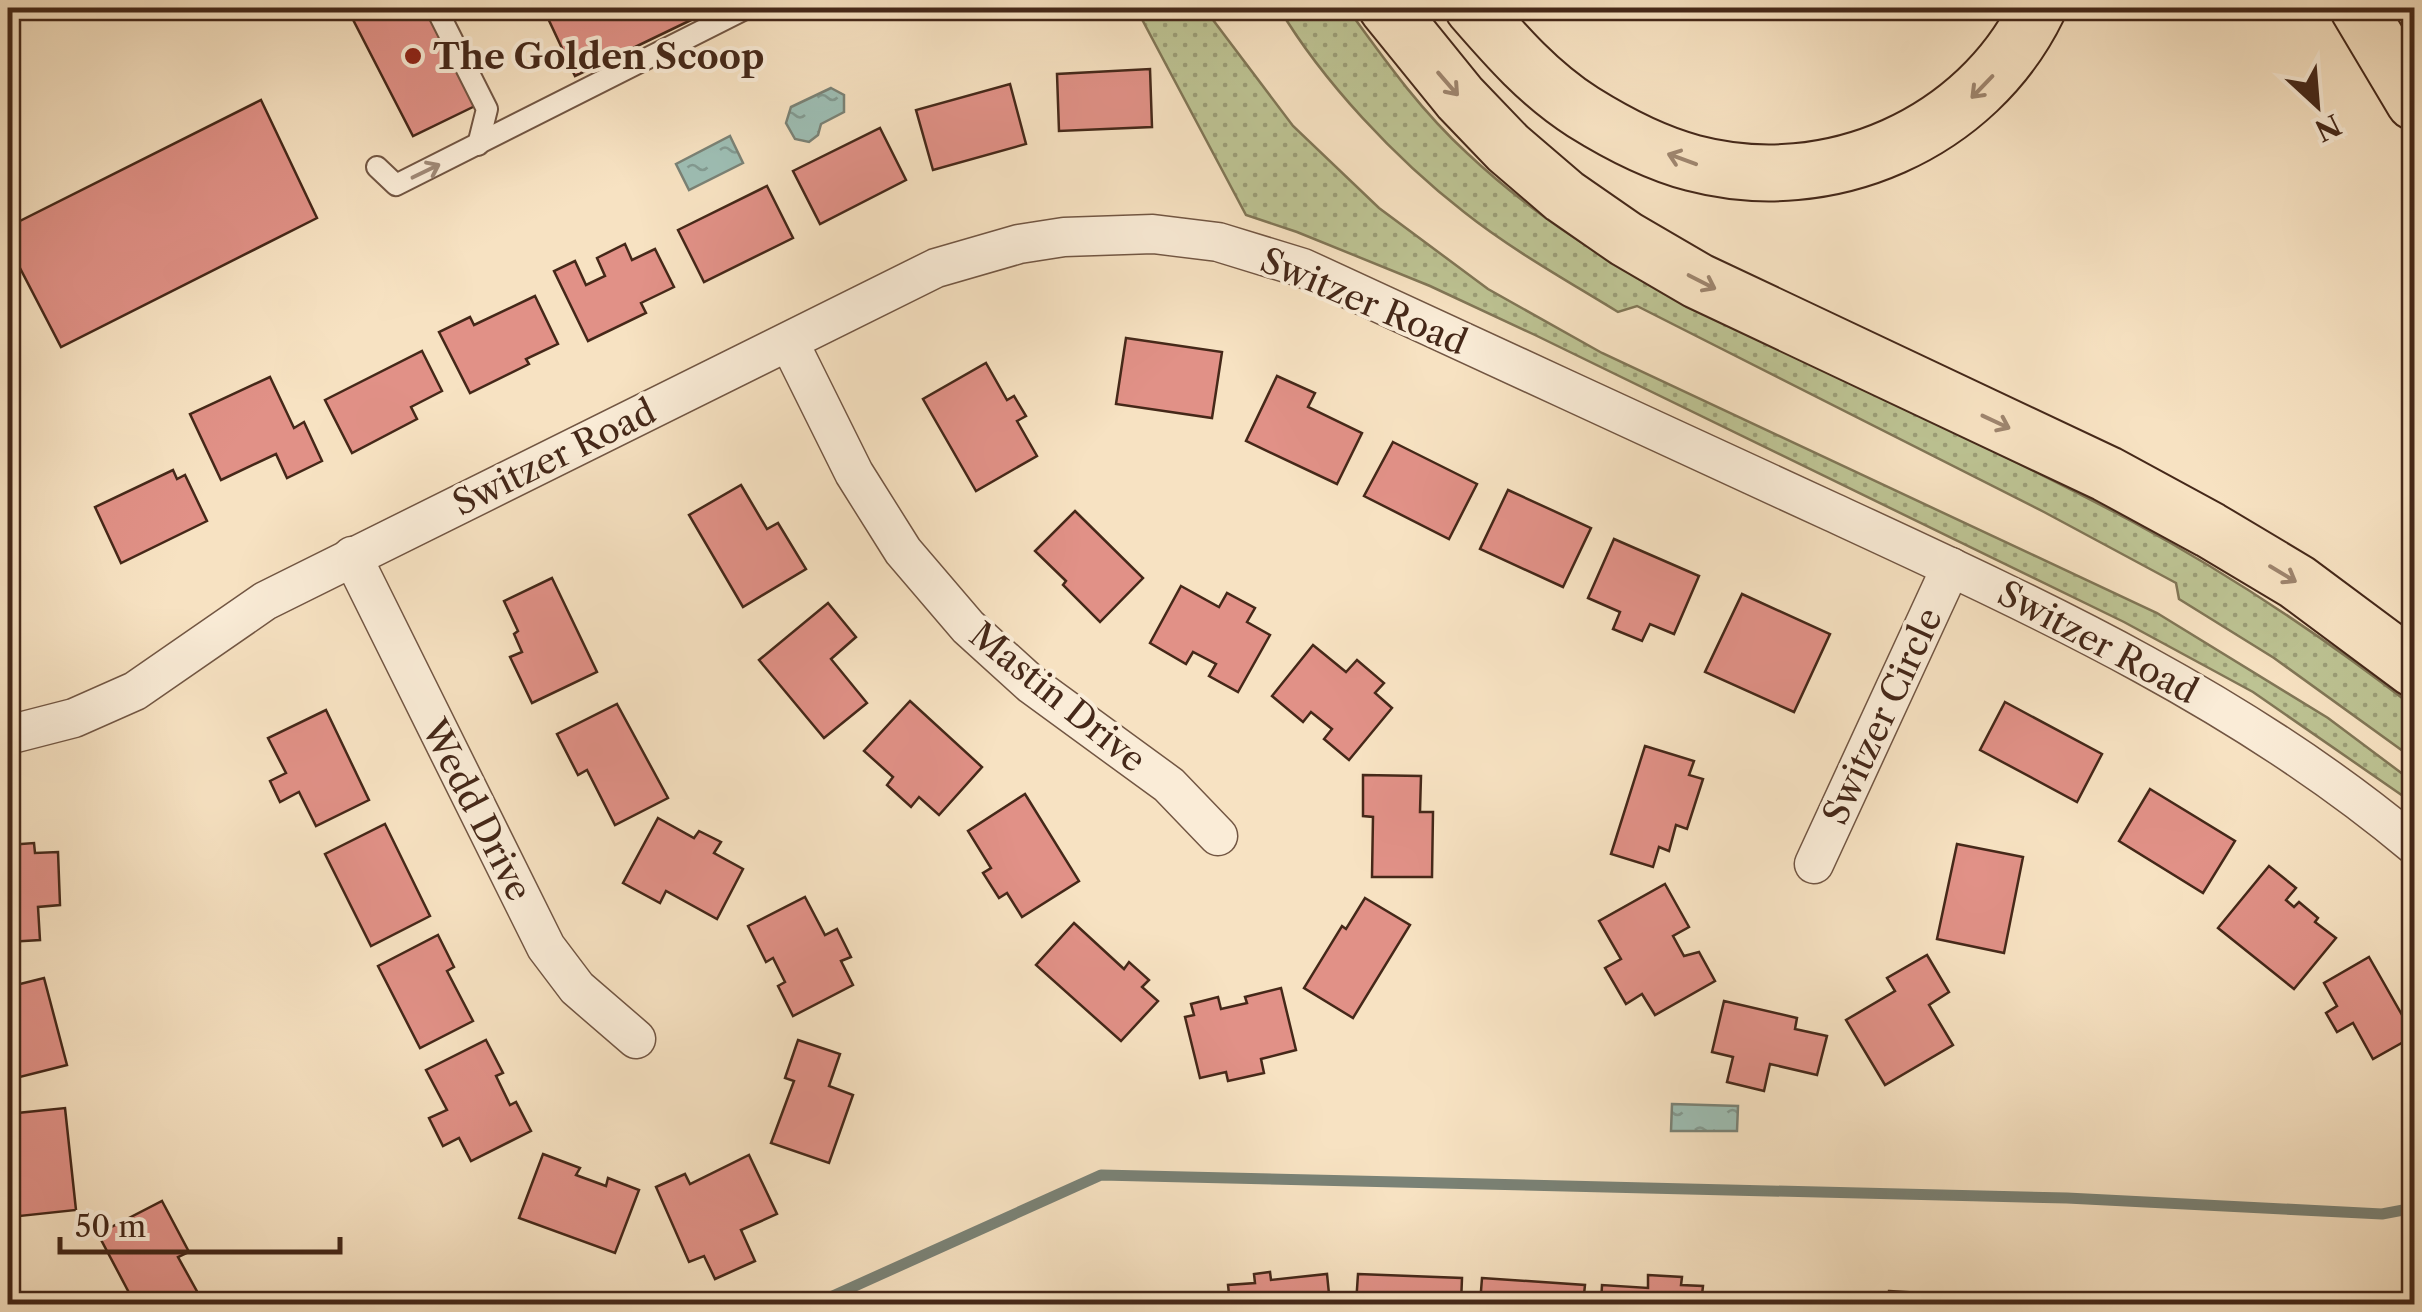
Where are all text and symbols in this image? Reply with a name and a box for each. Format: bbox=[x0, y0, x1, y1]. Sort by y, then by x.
place label: The Golden Scoop bbox=[433, 35, 764, 78]
marker: The Golden Scoop bbox=[402, 45, 424, 67]
north arrow bbox=[2267, 55, 2367, 155]
one-way arrow bbox=[1436, 71, 1459, 96]
one-way arrow bbox=[1970, 74, 1994, 98]
text: N bbox=[2310, 107, 2346, 148]
one-way arrow bbox=[1666, 148, 1698, 166]
one-way arrow bbox=[410, 160, 440, 179]
street label: Switzer Road bbox=[1254, 238, 1474, 364]
one-way arrow bbox=[1687, 273, 1717, 292]
street label: Switzer Road bbox=[446, 389, 662, 525]
one-way arrow bbox=[1980, 413, 2010, 432]
one-way arrow bbox=[2268, 564, 2297, 584]
street label: Switzer Road bbox=[1991, 571, 2205, 713]
street label: Switzer Circle bbox=[1813, 601, 1951, 831]
street label: Mastin Drive bbox=[961, 613, 1155, 781]
street label: Wedd Drive bbox=[412, 711, 541, 908]
scale bar bbox=[60, 1192, 340, 1254]
text: 50 m bbox=[75, 1208, 146, 1245]

